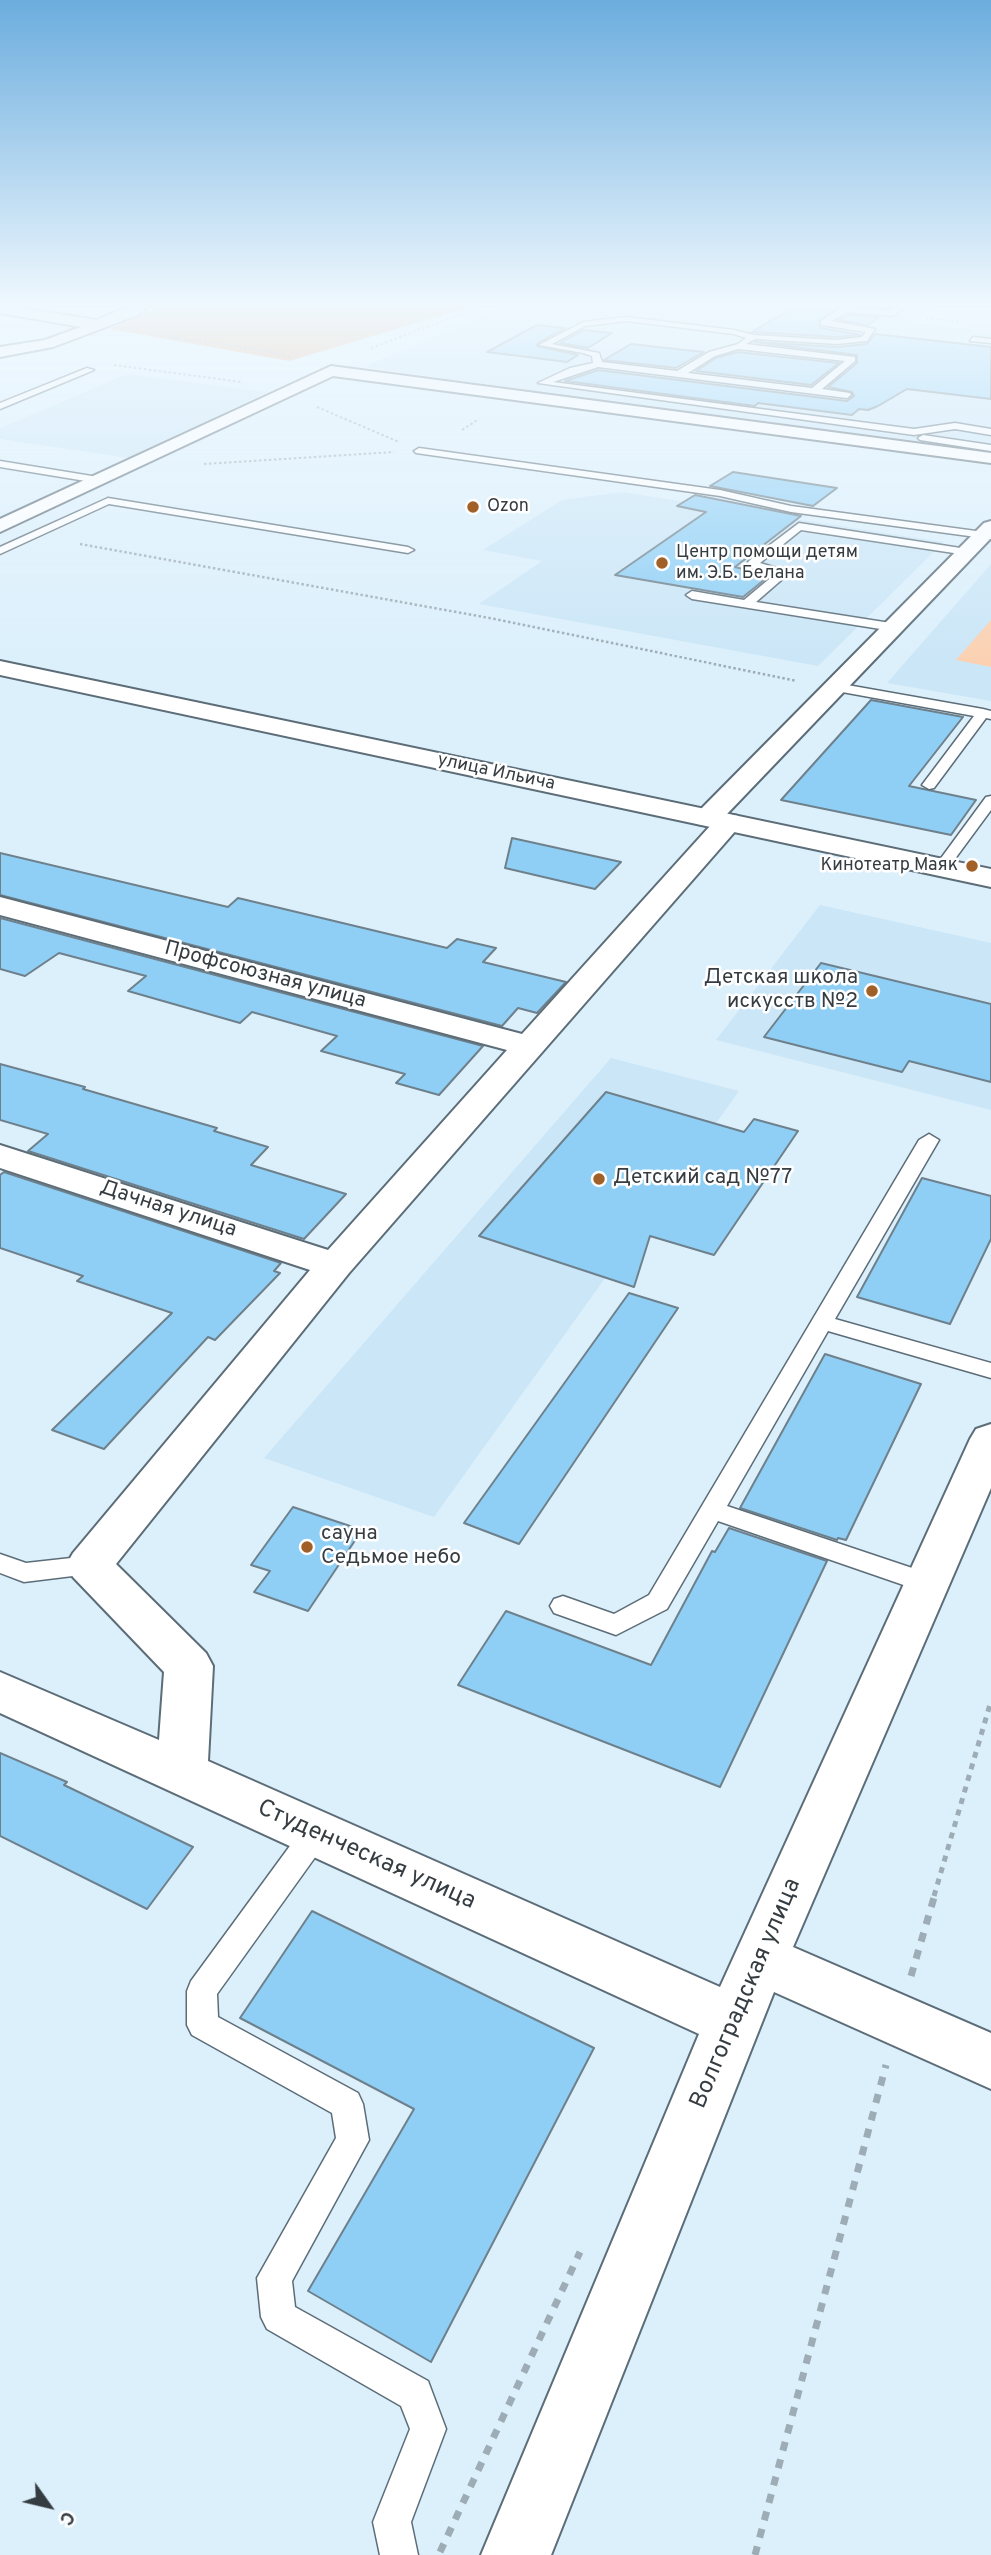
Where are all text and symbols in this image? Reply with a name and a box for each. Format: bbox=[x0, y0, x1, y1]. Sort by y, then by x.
place label: Ozon bbox=[487, 496, 529, 518]
marker: Ozon bbox=[465, 499, 481, 515]
place label: Центр помощи детям им. Э.Б. Белана bbox=[676, 542, 858, 584]
marker: Центр помощи детям им. Э.Б. Белана bbox=[654, 555, 670, 571]
street label: улица Ильича bbox=[435, 750, 557, 796]
place label: Кинотеатр Маяк bbox=[820, 855, 958, 877]
marker: Кинотеатр Маяк bbox=[964, 858, 980, 874]
street label: Профсоюзная улица bbox=[161, 937, 369, 1015]
place label: Детская школа искусств №2 bbox=[704, 966, 858, 1016]
marker: Детская школа искусств №2 bbox=[864, 983, 880, 999]
place label: Детский сад №77 bbox=[613, 1166, 792, 1192]
marker: Детский сад №77 bbox=[591, 1171, 607, 1187]
street label: Дачная улица bbox=[96, 1176, 240, 1244]
place label: сауна Седьмое небо bbox=[321, 1522, 461, 1572]
marker: сауна Седьмое небо bbox=[299, 1539, 315, 1555]
street label: Студенческая улица bbox=[252, 1795, 480, 1917]
street label: Волгоградская улица bbox=[685, 1874, 809, 2114]
north arrow bbox=[14, 2471, 84, 2541]
text: С bbox=[53, 2506, 80, 2529]

